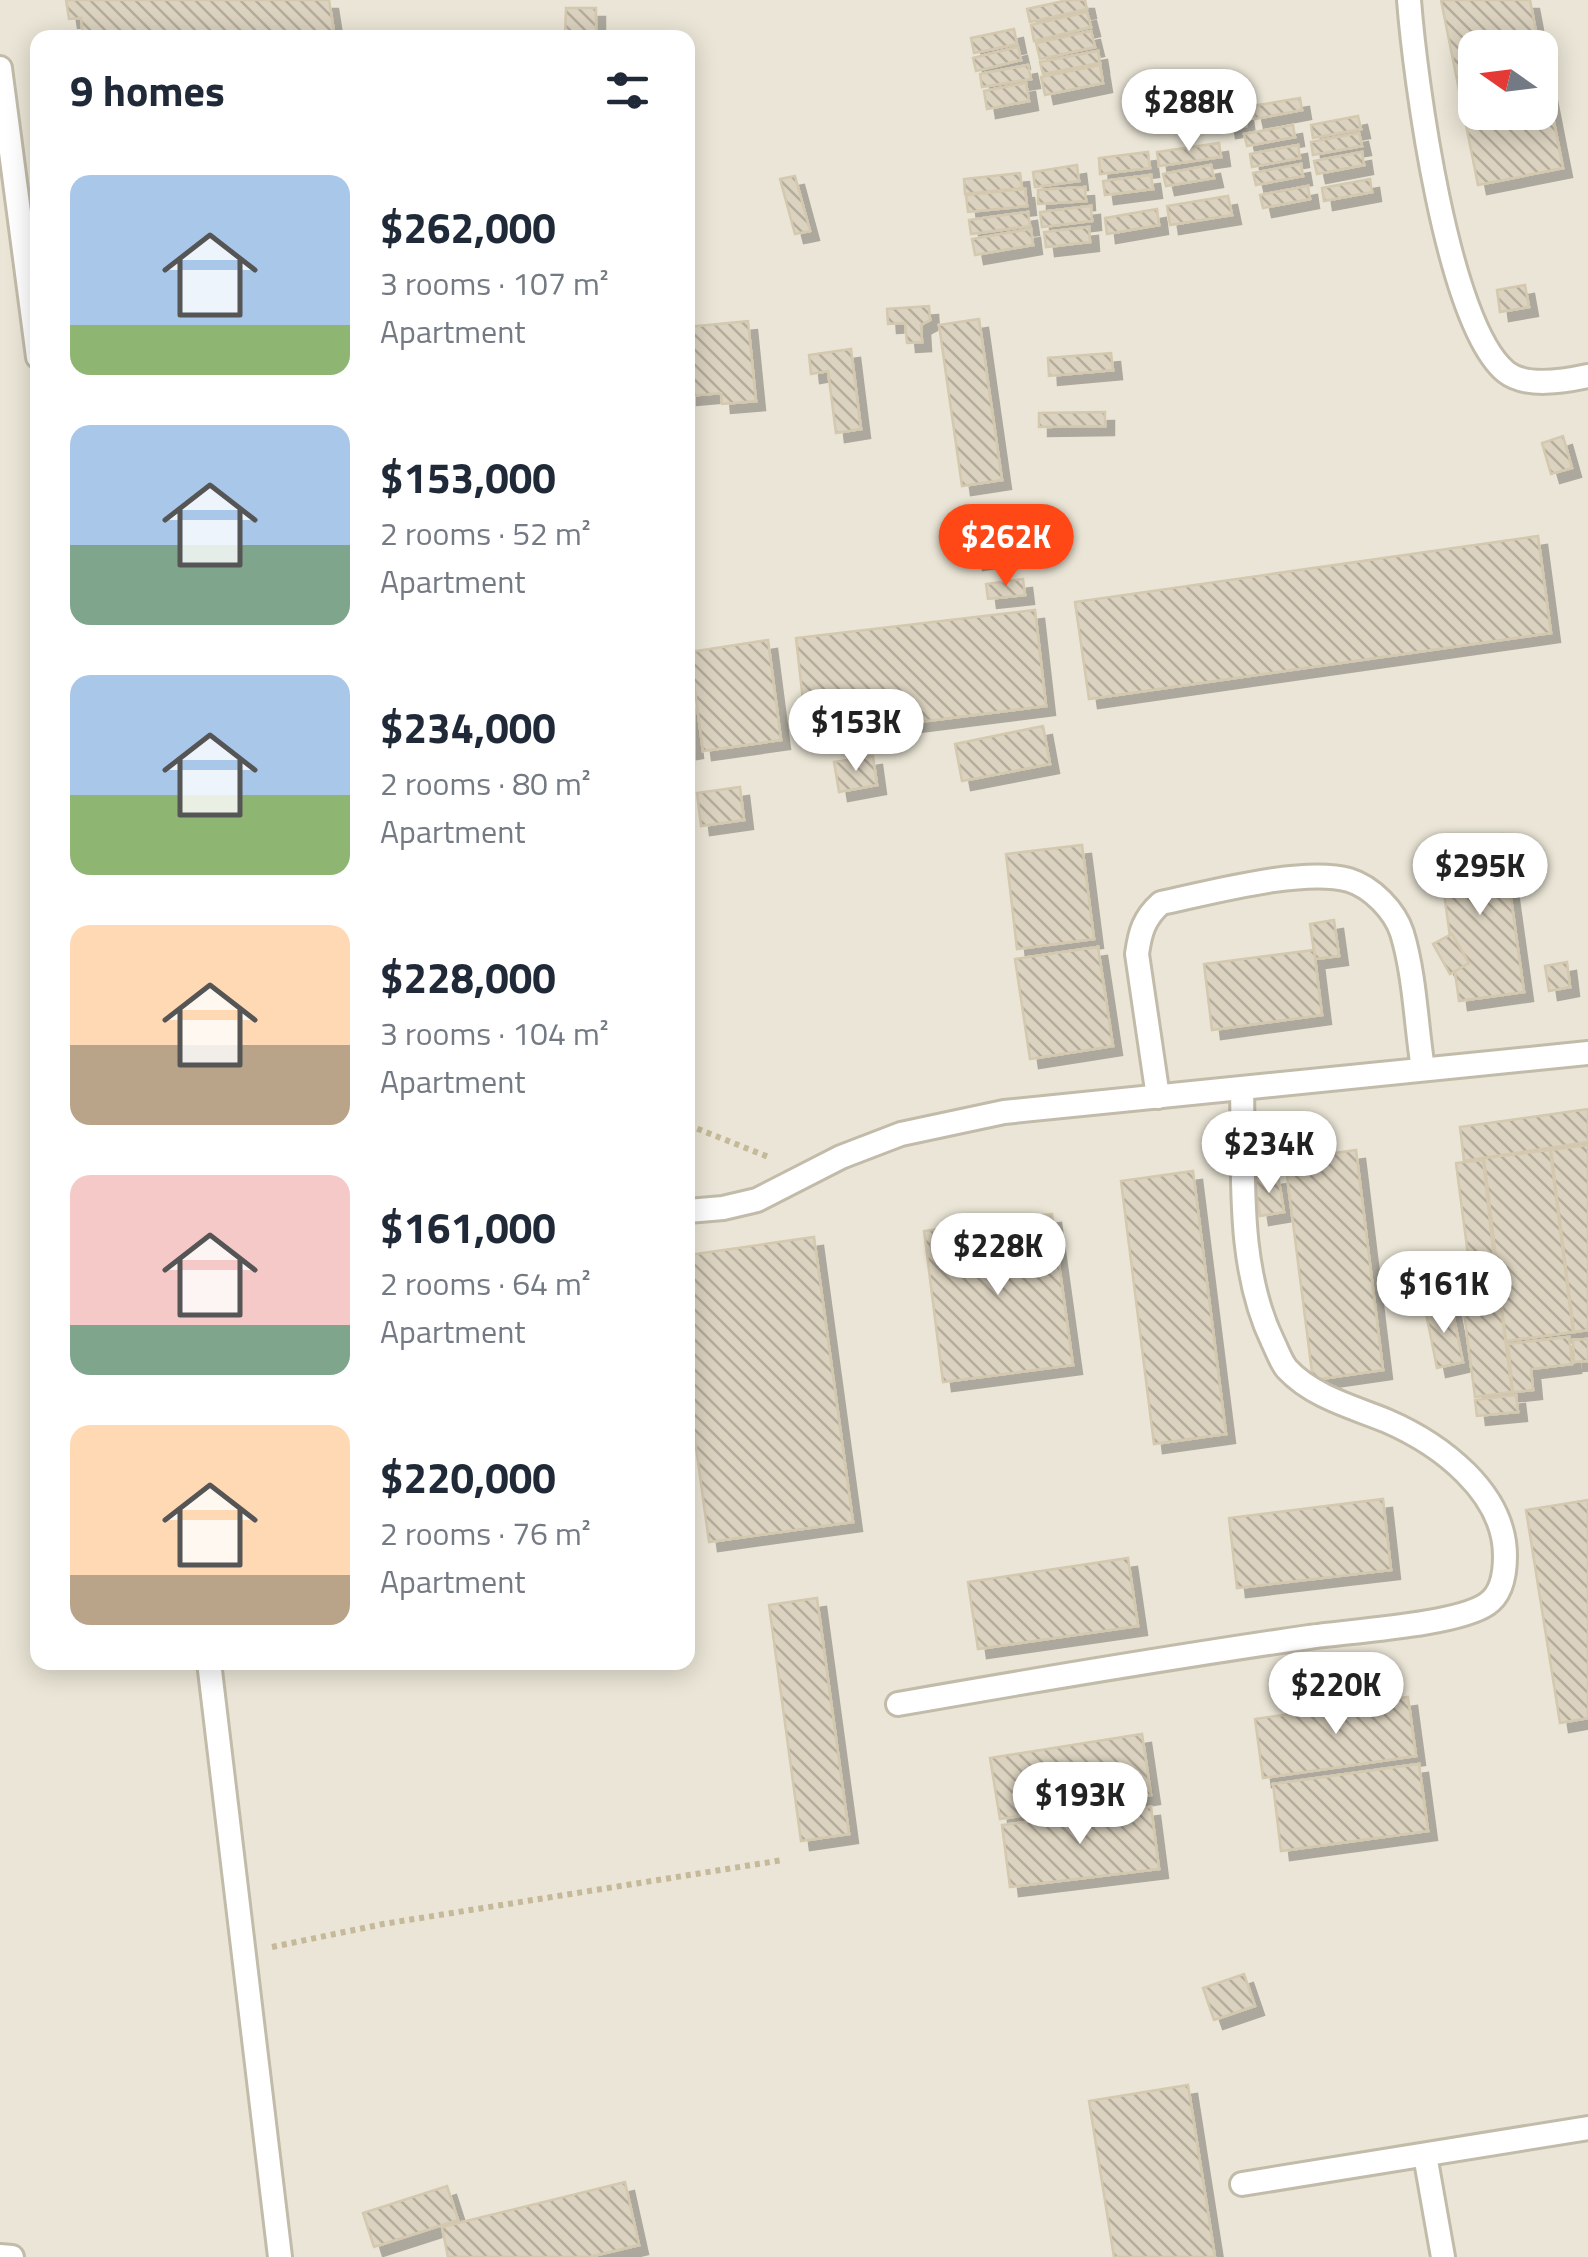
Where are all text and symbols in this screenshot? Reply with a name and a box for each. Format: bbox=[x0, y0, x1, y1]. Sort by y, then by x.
north arrow bbox=[1458, 30, 1558, 130]
map controls bbox=[1458, 30, 1558, 130]
text: 9 homes bbox=[70, 58, 225, 122]
icon: filters bbox=[600, 63, 655, 118]
pin: $288K bbox=[1119, 69, 1259, 154]
text: $288K bbox=[1144, 77, 1234, 125]
text: $262,000 bbox=[380, 195, 556, 259]
icon: home bbox=[150, 215, 270, 335]
text: 3 rooms · 107 m² bbox=[380, 259, 609, 307]
text: Apartment bbox=[380, 307, 526, 355]
text: $153,000 bbox=[380, 445, 556, 509]
icon: home bbox=[150, 465, 270, 585]
pin: $262K bbox=[936, 504, 1076, 589]
text: 2 rooms · 52 m² bbox=[380, 509, 591, 557]
text: $262K bbox=[961, 512, 1051, 560]
text: Apartment bbox=[380, 557, 526, 605]
pin: $153K bbox=[786, 689, 926, 774]
text: $234,000 bbox=[380, 695, 556, 759]
text: $153K bbox=[811, 697, 901, 745]
icon: home bbox=[150, 715, 270, 835]
text: 2 rooms · 80 m² bbox=[380, 759, 591, 807]
text: Apartment bbox=[380, 807, 526, 855]
pin: $295K bbox=[1410, 833, 1550, 918]
text: $295K bbox=[1435, 841, 1525, 889]
text: $228,000 bbox=[380, 945, 556, 1009]
icon: home bbox=[150, 965, 270, 1085]
text: 3 rooms · 104 m² bbox=[380, 1009, 609, 1057]
text: Apartment bbox=[380, 1057, 526, 1105]
pin: $234K bbox=[1199, 1111, 1339, 1196]
text: $234K bbox=[1224, 1119, 1314, 1167]
text: $161,000 bbox=[380, 1195, 556, 1259]
pin: $228K bbox=[928, 1213, 1068, 1298]
icon: home bbox=[150, 1215, 270, 1335]
text: $228K bbox=[953, 1221, 1043, 1269]
pin: $161K bbox=[1374, 1251, 1514, 1336]
text: 2 rooms · 64 m² bbox=[380, 1259, 591, 1307]
text: $161K bbox=[1399, 1259, 1489, 1307]
text: Apartment bbox=[380, 1307, 526, 1355]
text: $220,000 bbox=[380, 1445, 556, 1509]
icon: home bbox=[150, 1465, 270, 1585]
text: 2 rooms · 76 m² bbox=[380, 1509, 591, 1557]
text: Apartment bbox=[380, 1557, 526, 1605]
pin: $220K bbox=[1266, 1652, 1406, 1737]
text: $220K bbox=[1291, 1660, 1381, 1708]
pin: $193K bbox=[1010, 1762, 1150, 1847]
text: $193K bbox=[1035, 1770, 1125, 1818]

